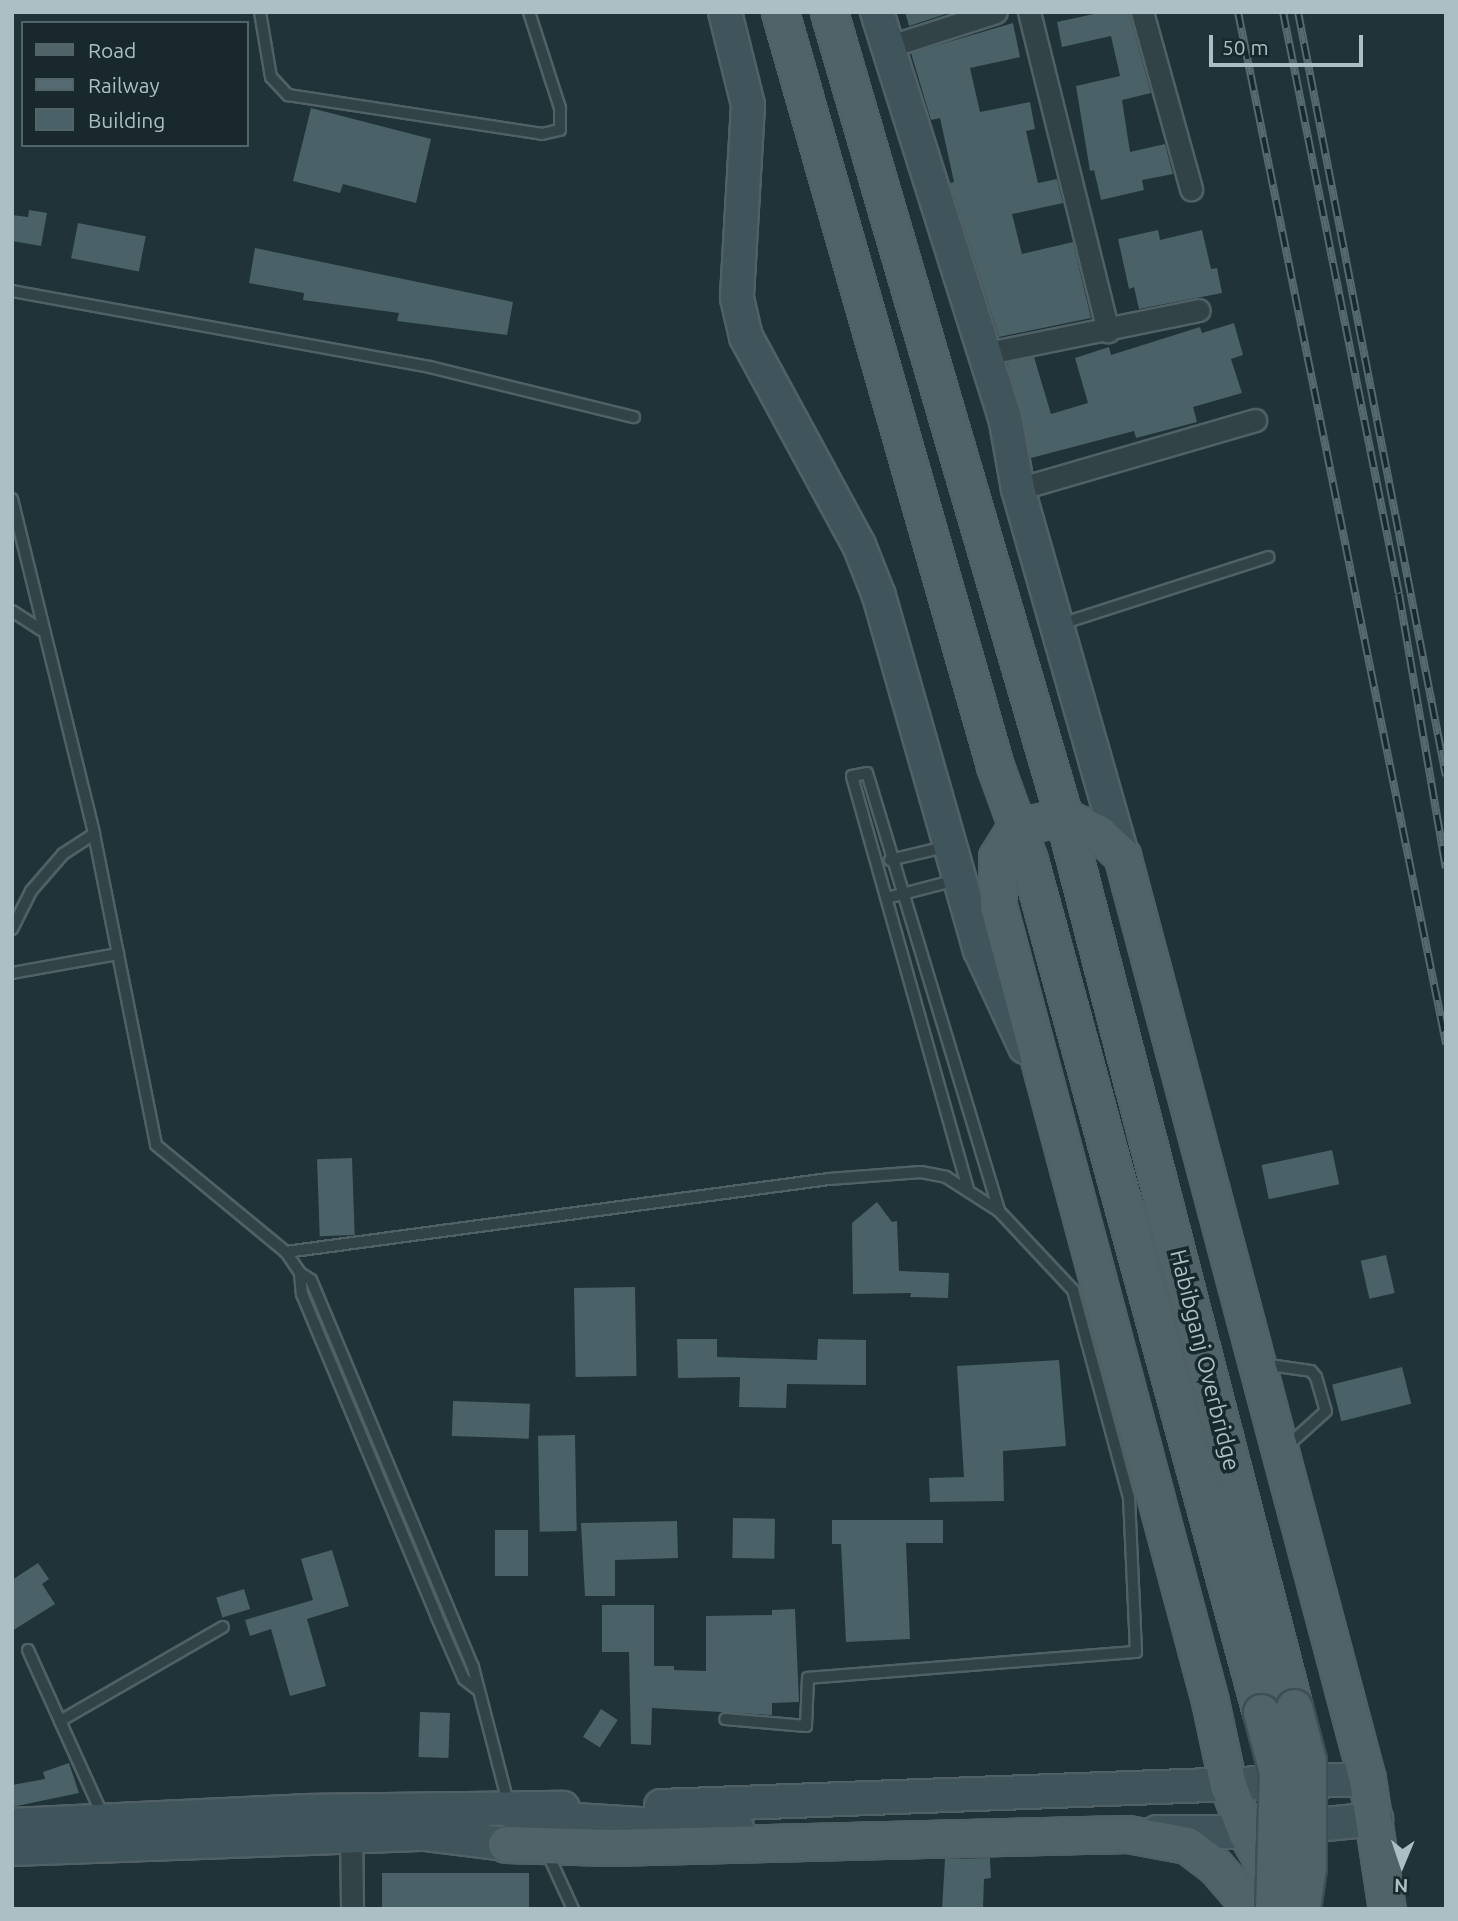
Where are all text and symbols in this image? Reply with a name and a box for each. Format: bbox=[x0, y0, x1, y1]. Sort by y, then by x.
legend bbox=[21, 21, 248, 147]
scale bar bbox=[1213, 21, 1367, 65]
text: 50 m bbox=[1222, 35, 1269, 59]
text: Road bbox=[88, 38, 136, 62]
text: Railway bbox=[88, 73, 160, 97]
text: Building bbox=[88, 108, 165, 132]
street label: Habibganj Overbridge bbox=[1164, 1247, 1246, 1473]
north arrow bbox=[1367, 1830, 1437, 1900]
text: N bbox=[1394, 1875, 1409, 1897]

